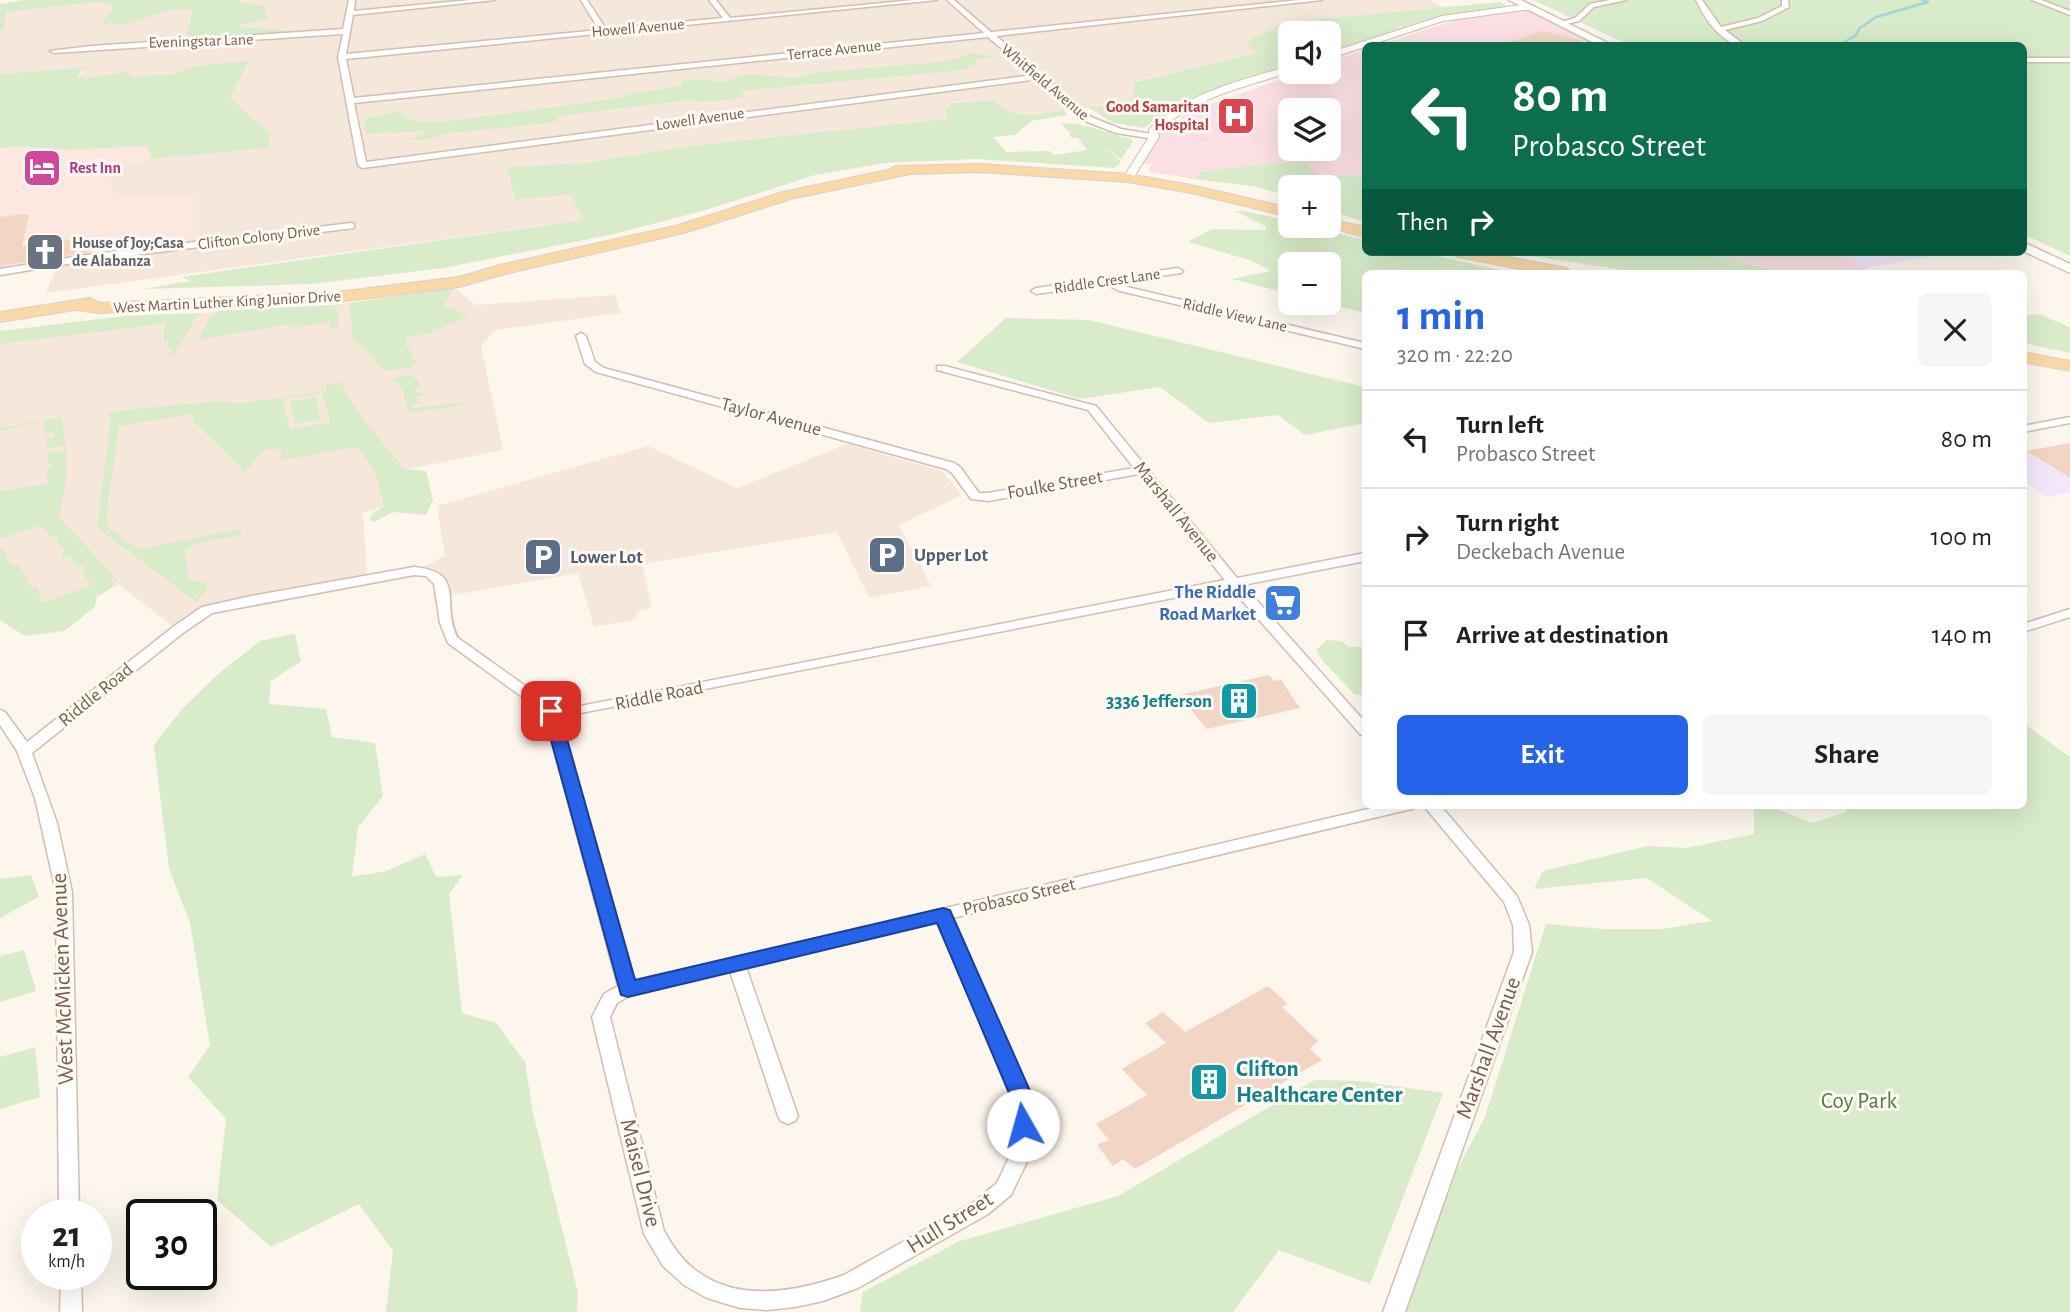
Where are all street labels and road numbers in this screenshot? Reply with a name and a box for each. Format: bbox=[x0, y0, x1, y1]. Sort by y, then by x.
street label: Howell Avenue bbox=[591, 16, 685, 40]
street label: Eveningstar Lane bbox=[148, 31, 254, 51]
street label: Terrace Avenue bbox=[786, 37, 882, 63]
street label: Whitfield Avenue bbox=[998, 41, 1092, 123]
street label: Lowell Avenue bbox=[655, 105, 745, 133]
street label: Clifton Colony Drive bbox=[197, 222, 321, 253]
street label: Riddle Crest Lane bbox=[1053, 266, 1161, 296]
street label: West Martin Luther King Junior Drive bbox=[113, 288, 341, 316]
street label: Riddle View Lane bbox=[1181, 295, 1289, 335]
street label: Taylor Avenue bbox=[719, 394, 823, 440]
street label: Marshall Avenue bbox=[1130, 458, 1222, 566]
street label: Foulke Street bbox=[1006, 467, 1104, 503]
street label: Riddle Road bbox=[55, 659, 137, 730]
street label: Riddle Road bbox=[613, 678, 705, 714]
street label: West McMicken Avenue bbox=[48, 872, 78, 1086]
street label: Probasco Street bbox=[961, 875, 1077, 919]
street label: Marshall Avenue bbox=[1453, 974, 1525, 1122]
street label: Maisel Drive bbox=[615, 1117, 665, 1229]
street label: Hull Street bbox=[903, 1187, 998, 1258]

